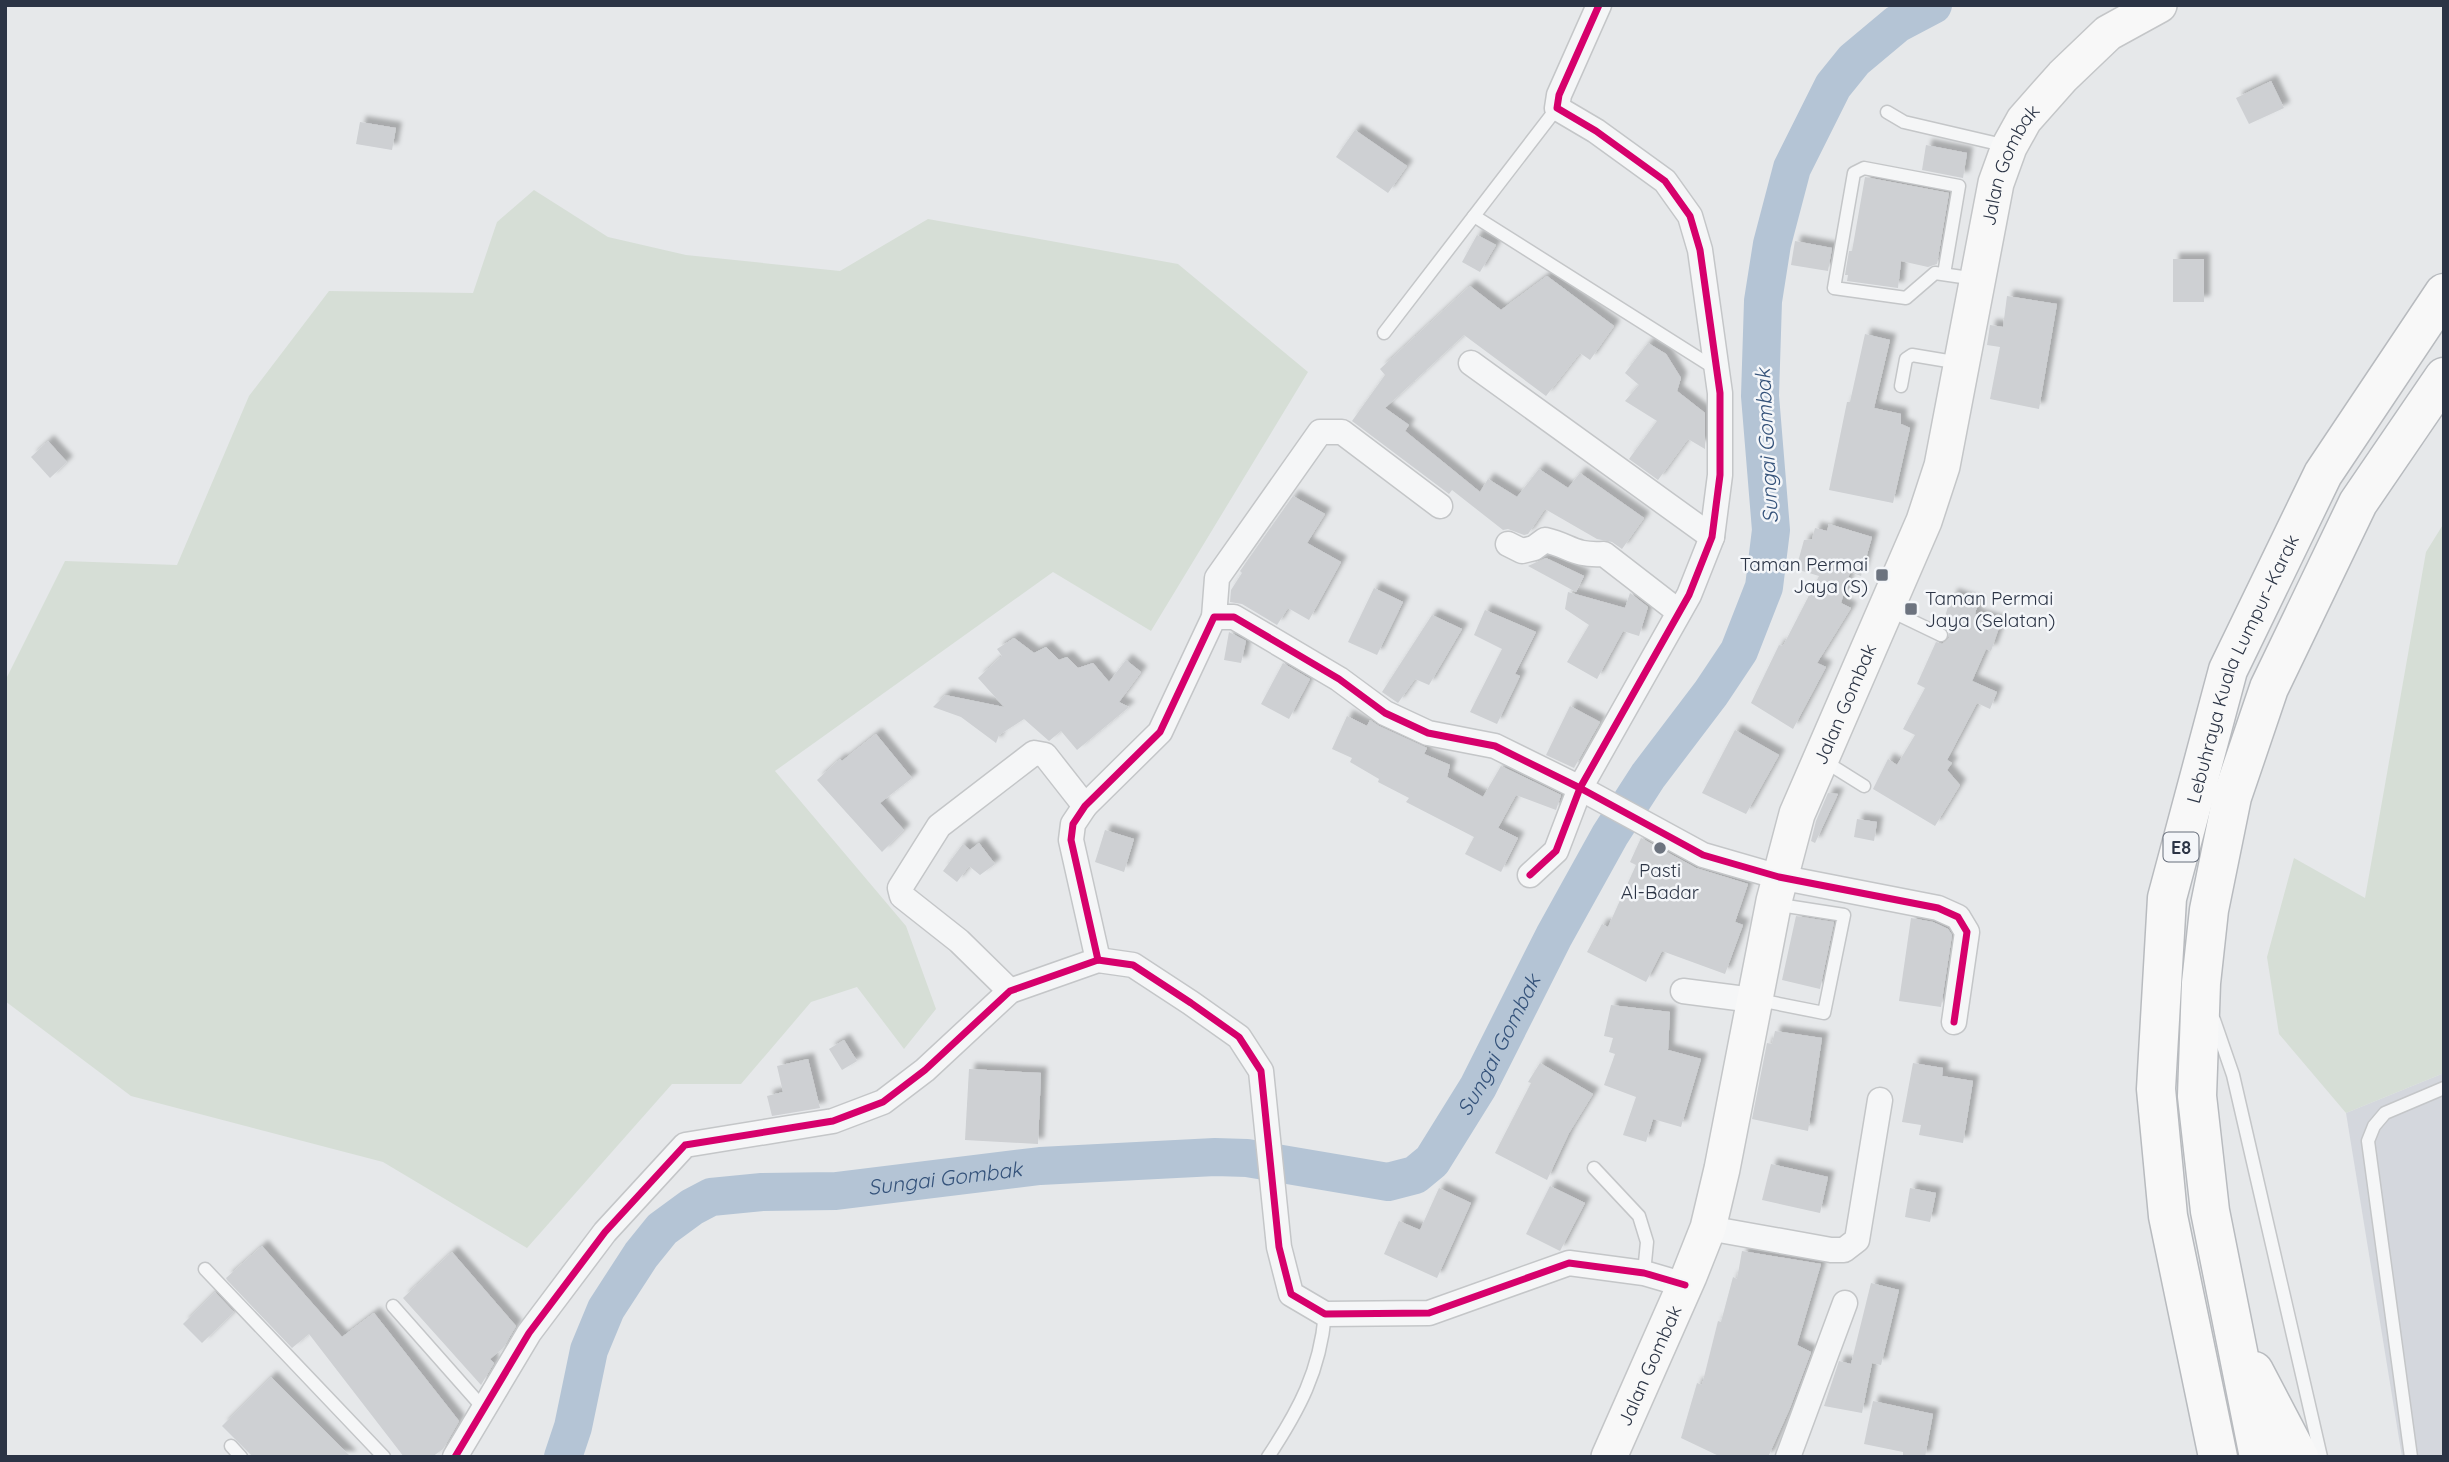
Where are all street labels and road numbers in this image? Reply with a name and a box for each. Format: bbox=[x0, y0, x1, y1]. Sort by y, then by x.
street label: Jalan Gombak bbox=[1976, 99, 2044, 228]
street label: Lebuhraya Kuala Lumpur–Karak bbox=[2181, 530, 2304, 806]
street label: Jalan Gombak bbox=[1808, 640, 1881, 768]
road number: E8 bbox=[2164, 832, 2198, 862]
street label: Jalan Gombak bbox=[1612, 1301, 1687, 1430]

